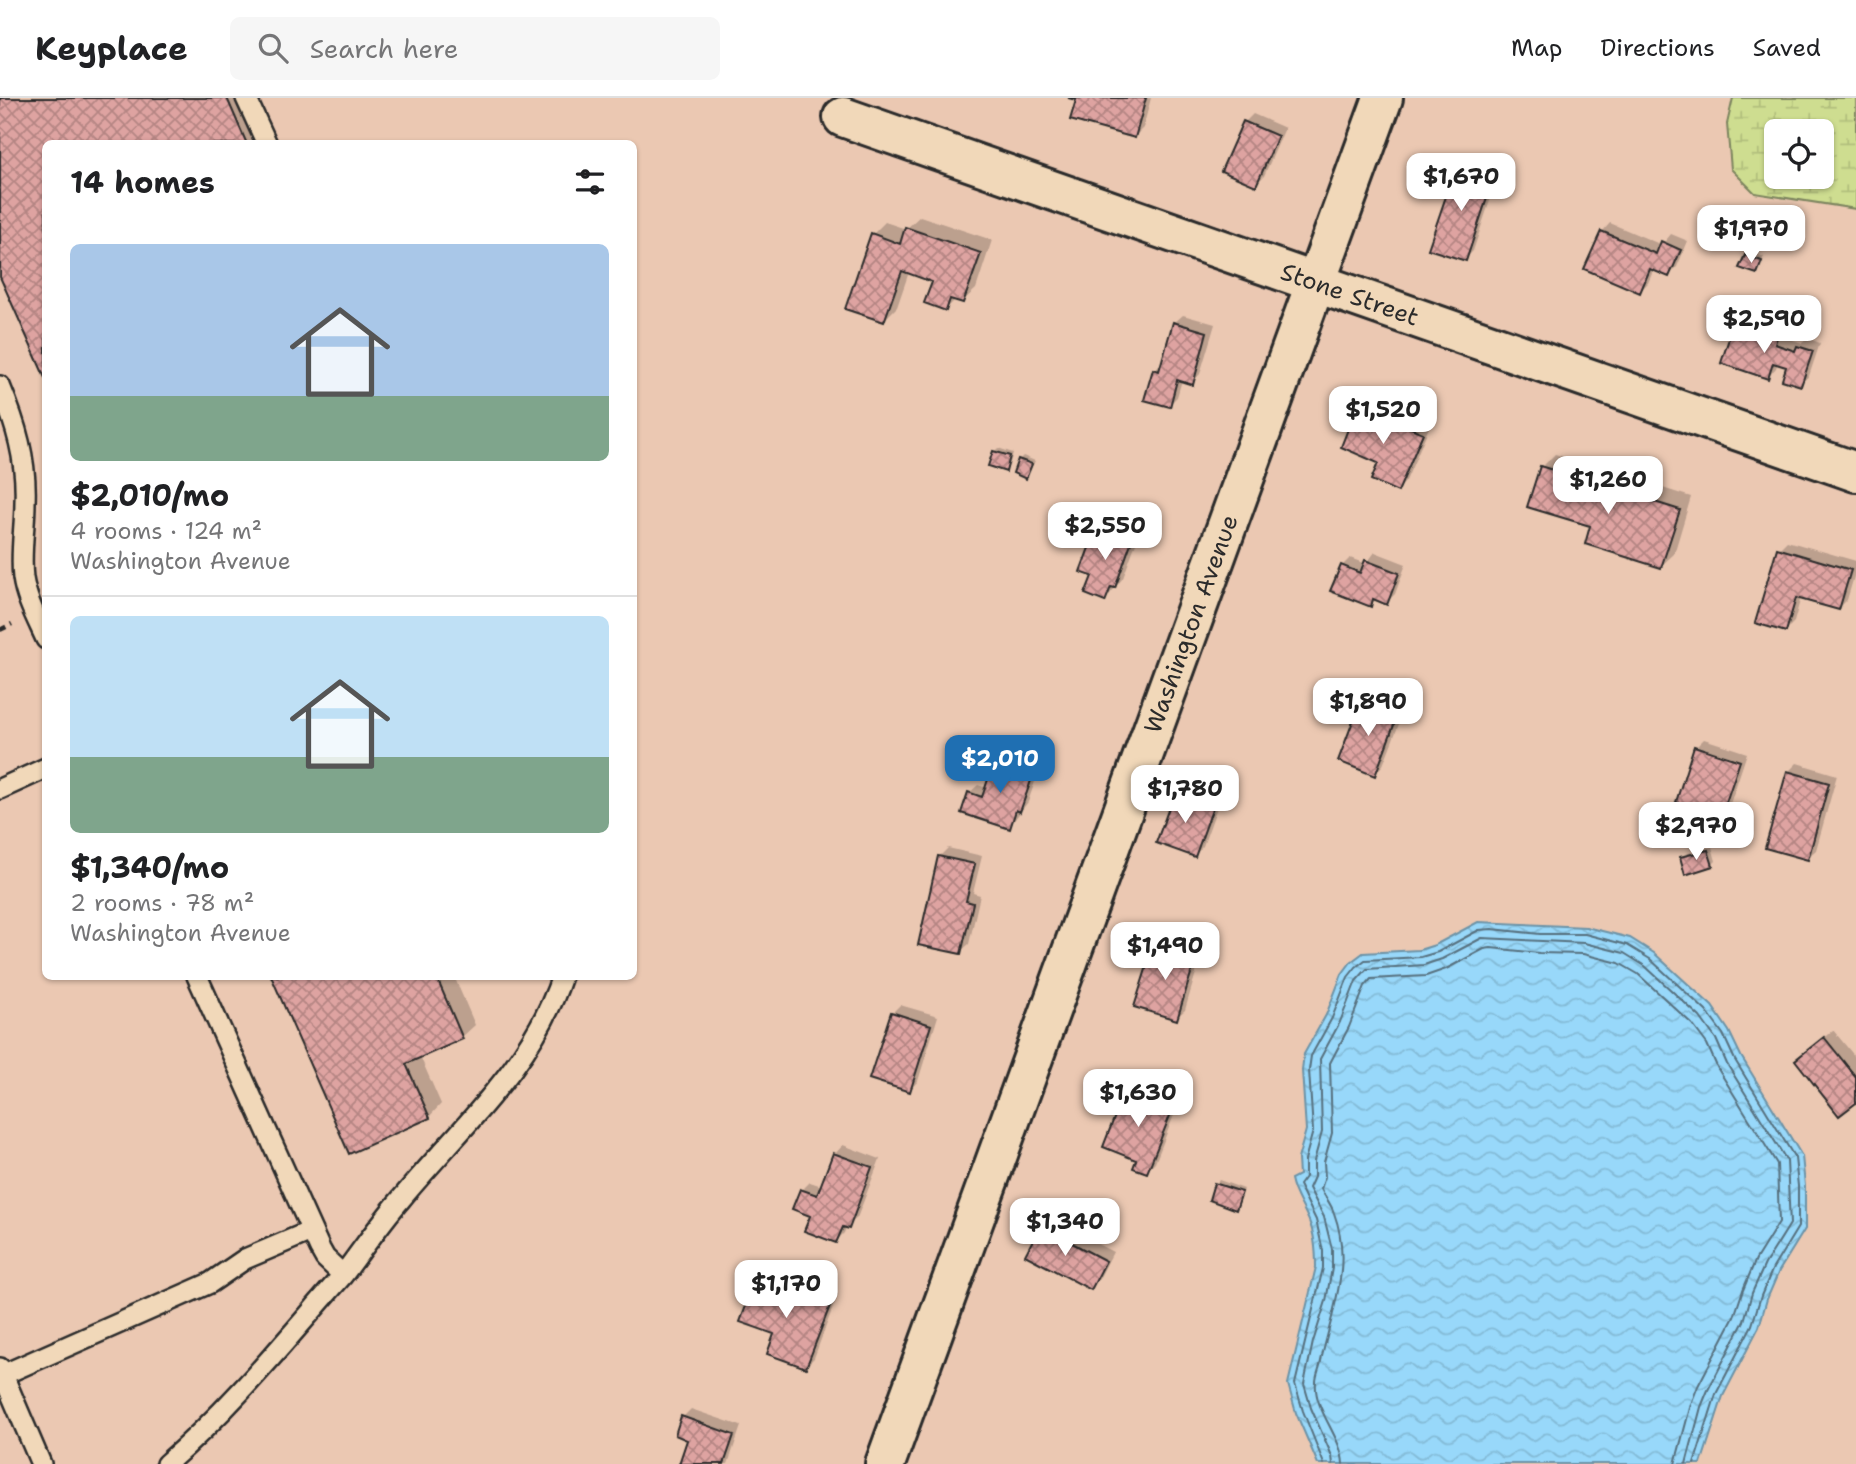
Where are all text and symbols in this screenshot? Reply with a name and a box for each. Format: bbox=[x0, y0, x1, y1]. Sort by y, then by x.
search box bbox=[230, 17, 720, 80]
text: Keyplace bbox=[35, 26, 188, 71]
icon: search bbox=[254, 29, 292, 67]
text: Search here bbox=[310, 31, 458, 66]
text: Map bbox=[1511, 32, 1562, 64]
text: Directions bbox=[1600, 32, 1715, 64]
text: Saved bbox=[1753, 32, 1821, 64]
map controls bbox=[1764, 119, 1834, 189]
button: locate bbox=[1764, 119, 1834, 189]
pin: $1,670 bbox=[1404, 153, 1518, 213]
text: $1,670 bbox=[1422, 161, 1500, 191]
text: 14 homes bbox=[70, 162, 215, 203]
icon: filters bbox=[571, 163, 609, 201]
pin: $1,970 bbox=[1694, 206, 1808, 265]
text: $1,970 bbox=[1713, 213, 1789, 243]
street label: Stone Street bbox=[1276, 256, 1423, 334]
icon: home bbox=[277, 289, 403, 415]
pin: $2,590 bbox=[1707, 296, 1821, 355]
text: $2,590 bbox=[1722, 303, 1806, 333]
pin: $1,520 bbox=[1326, 386, 1440, 446]
text: $1,520 bbox=[1345, 394, 1421, 424]
pin: $1,260 bbox=[1551, 456, 1665, 516]
text: $1,260 bbox=[1569, 464, 1647, 494]
text: $2,010/mo bbox=[70, 475, 229, 516]
pin: $2,550 bbox=[1048, 503, 1162, 562]
text: $2,550 bbox=[1064, 510, 1146, 540]
street label: Washington Avenue bbox=[1137, 510, 1246, 738]
text: 4 rooms · 124 m² bbox=[70, 516, 262, 546]
text: Washington Avenue bbox=[70, 546, 291, 576]
icon: home bbox=[277, 661, 403, 787]
pin: $1,890 bbox=[1311, 678, 1425, 738]
text: $1,890 bbox=[1329, 686, 1407, 716]
pin: $2,010 bbox=[943, 736, 1057, 795]
text: $2,010 bbox=[961, 743, 1039, 773]
pin: $1,780 bbox=[1128, 766, 1242, 825]
text: $1,780 bbox=[1147, 773, 1223, 803]
pin: $2,970 bbox=[1639, 802, 1753, 862]
text: $2,970 bbox=[1655, 810, 1737, 840]
text: $1,340/mo bbox=[70, 847, 229, 888]
text: 2 rooms · 78 m² bbox=[70, 888, 254, 918]
text: Washington Avenue bbox=[70, 918, 291, 948]
pin: $1,490 bbox=[1108, 922, 1222, 982]
text: $1,490 bbox=[1127, 930, 1204, 960]
pin: $1,630 bbox=[1081, 1070, 1195, 1129]
text: $1,630 bbox=[1099, 1077, 1177, 1107]
pin: $1,340 bbox=[1008, 1198, 1122, 1258]
text: $1,340 bbox=[1026, 1206, 1104, 1236]
pin: $1,170 bbox=[729, 1260, 843, 1320]
text: $1,170 bbox=[751, 1268, 821, 1298]

